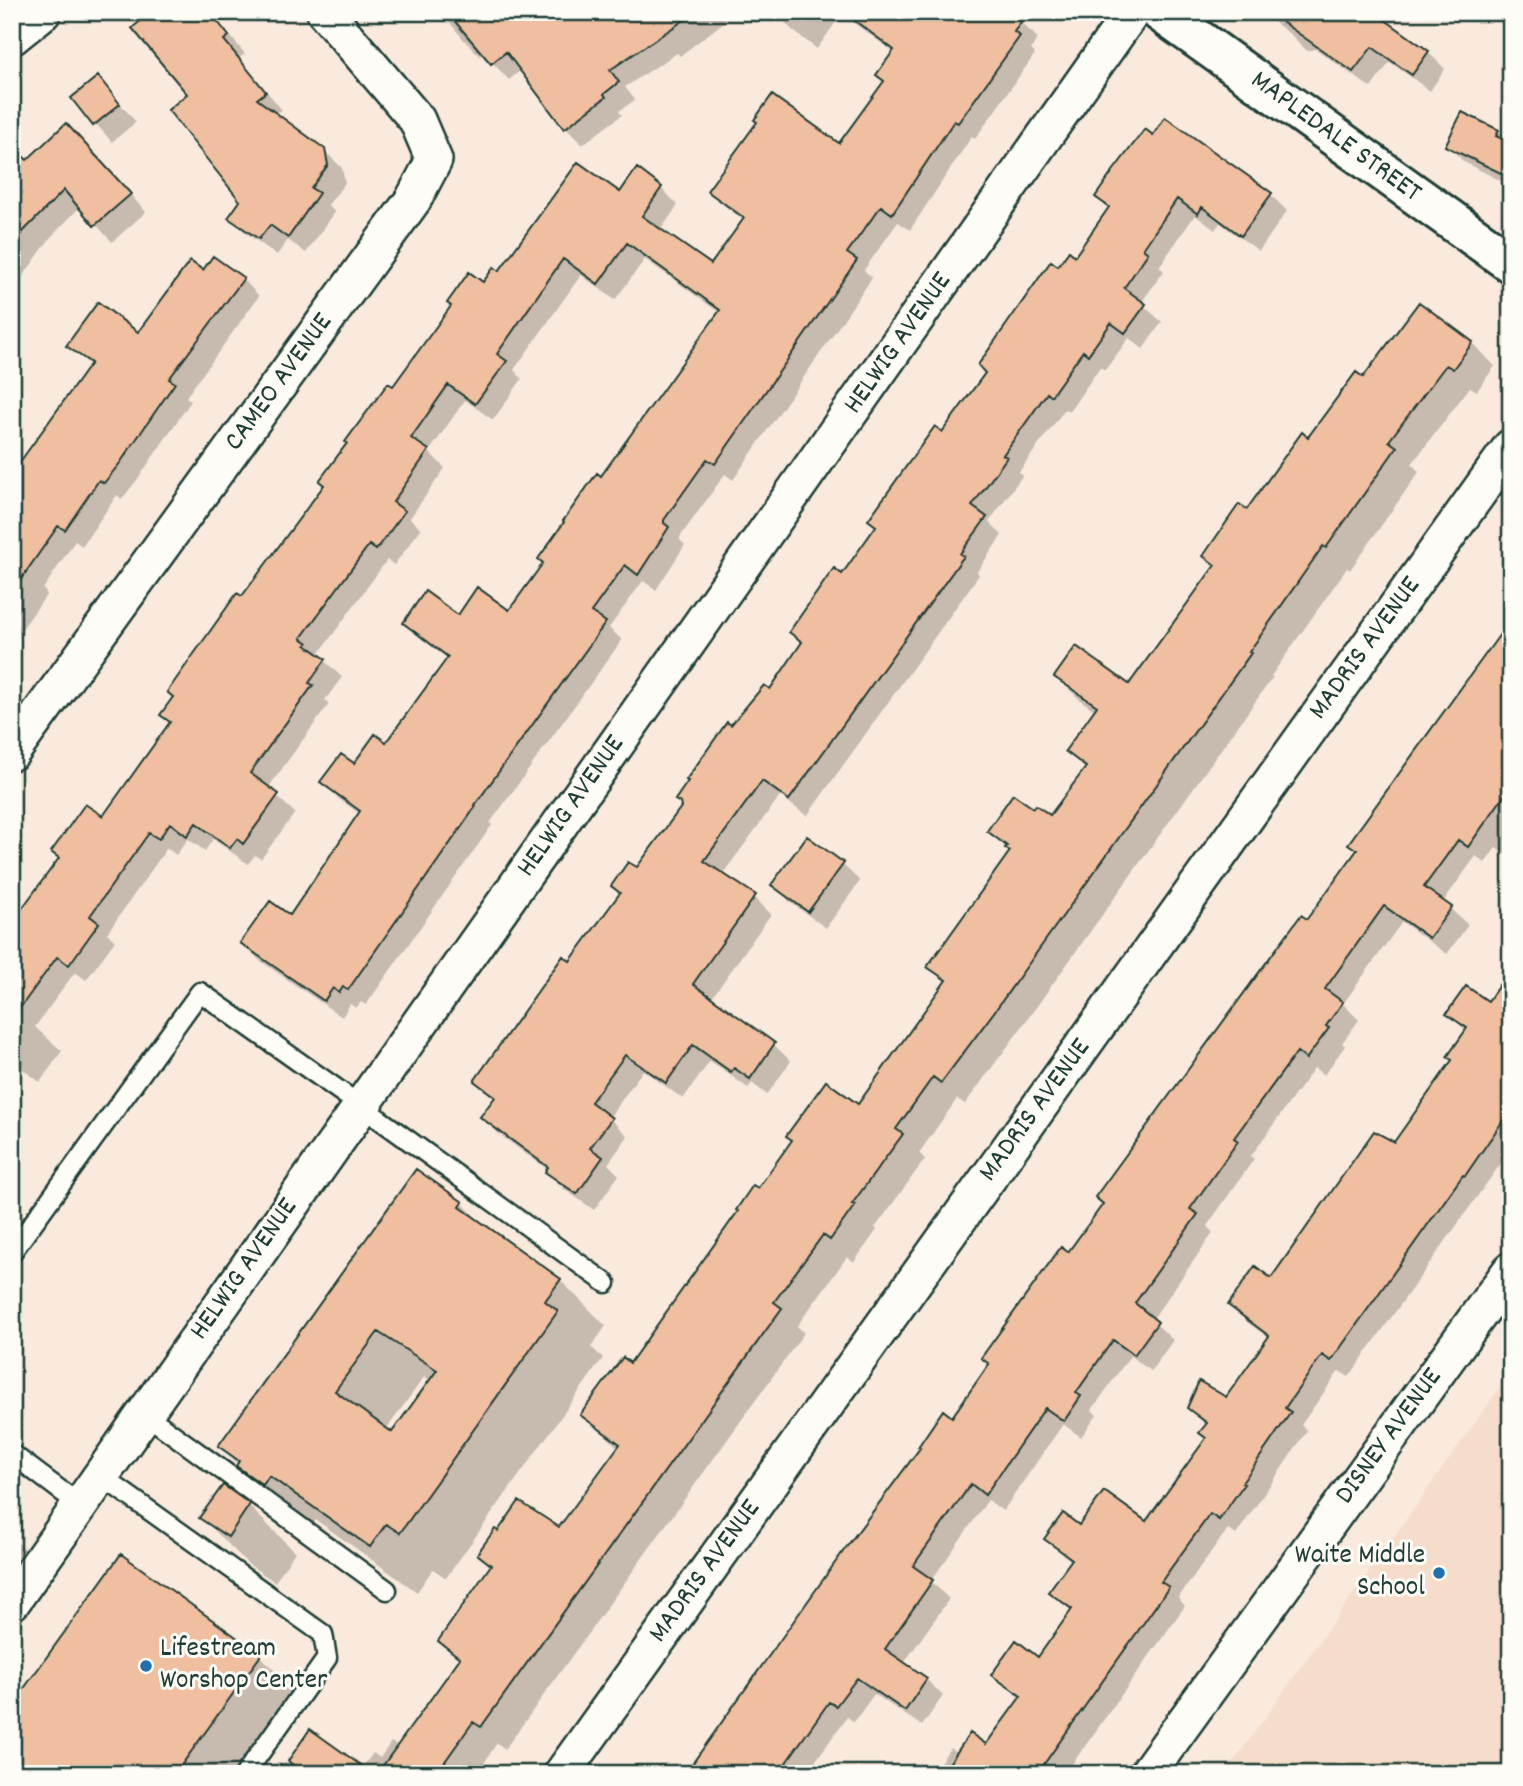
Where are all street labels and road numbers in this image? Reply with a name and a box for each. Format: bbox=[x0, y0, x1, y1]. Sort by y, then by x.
street label: MAPLEDALE STREET bbox=[1241, 62, 1429, 214]
street label: HELWIG AVENUE bbox=[835, 265, 963, 423]
street label: CAMEO AVENUE bbox=[216, 305, 344, 460]
street label: MADRIS AVENUE bbox=[1300, 569, 1432, 729]
street label: HELWIG AVENUE bbox=[508, 728, 636, 886]
street label: MADRIS AVENUE bbox=[970, 1031, 1102, 1191]
street label: HELWIG AVENUE bbox=[181, 1191, 309, 1349]
street label: DISNEY AVENUE bbox=[1327, 1360, 1453, 1514]
street label: MADRIS AVENUE bbox=[640, 1492, 772, 1652]

